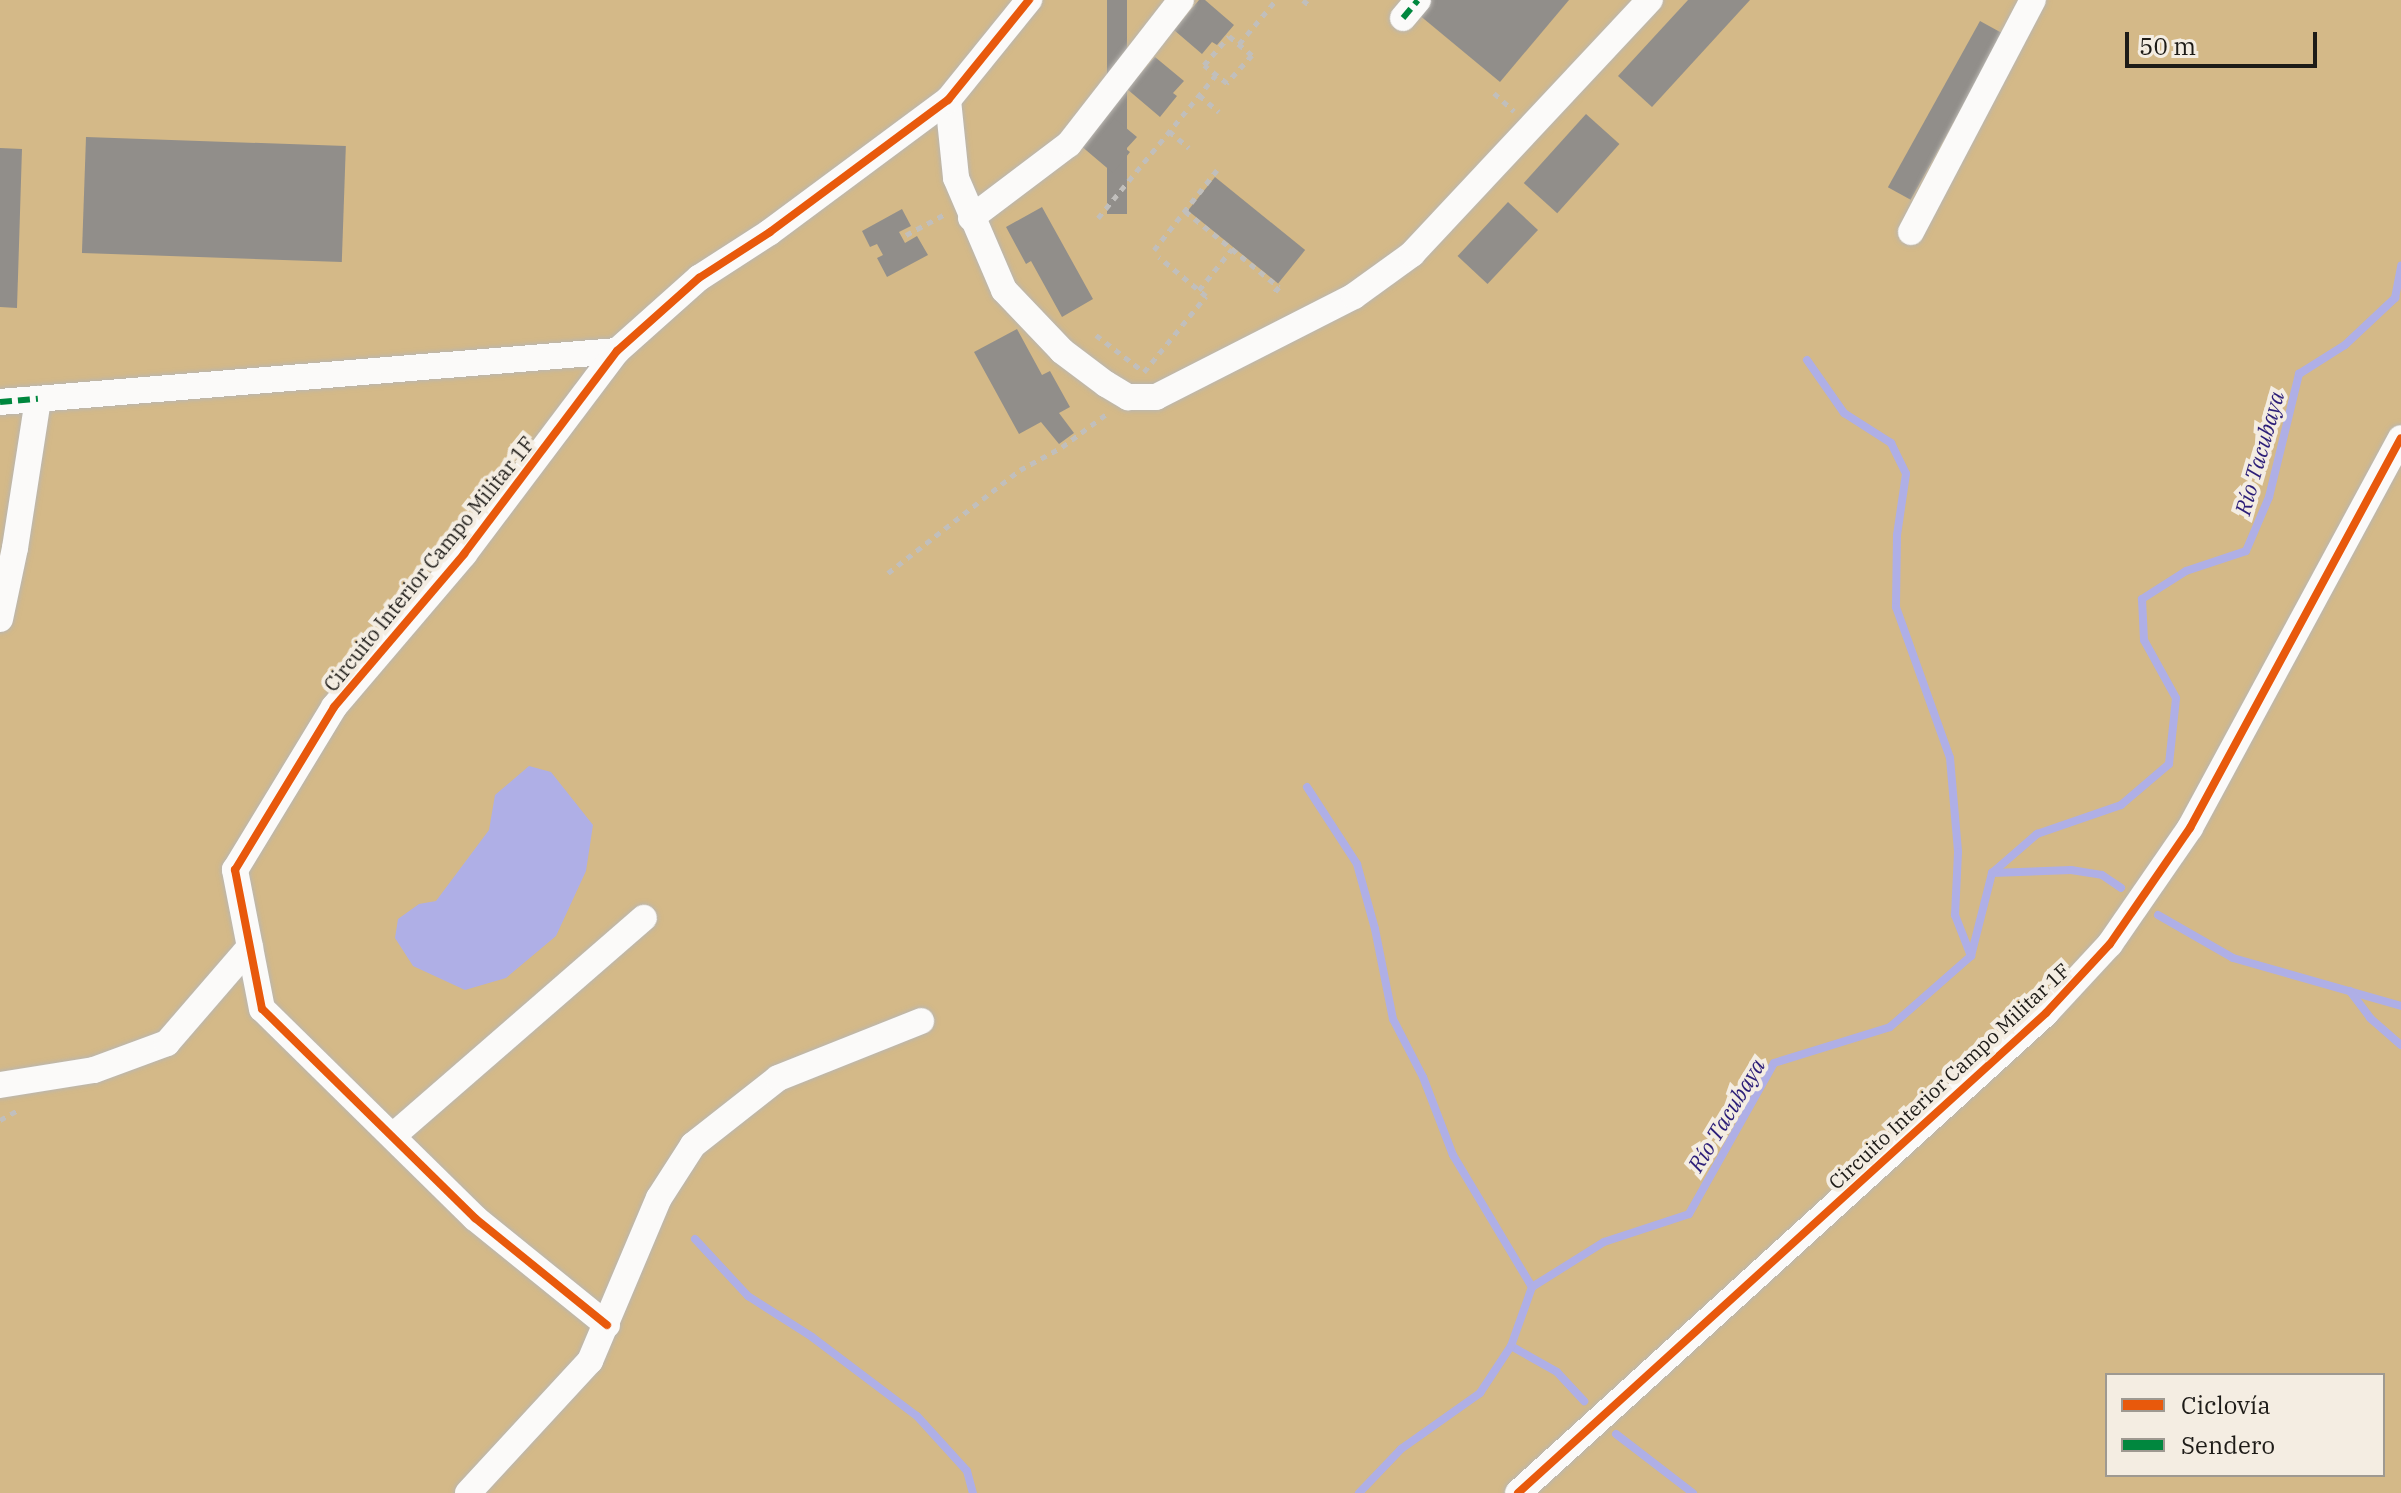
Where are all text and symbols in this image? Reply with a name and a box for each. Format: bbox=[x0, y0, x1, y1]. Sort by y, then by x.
scale bar bbox=[2129, 16, 2321, 66]
text: 50 m bbox=[2139, 30, 2196, 62]
water label: Río Tacubaya bbox=[2229, 388, 2289, 518]
street label: Circuito Interior Campo Militar 1F bbox=[319, 432, 539, 696]
street label: Circuito Interior Campo Militar 1F bbox=[1824, 958, 2074, 1194]
water label: Río Tacubaya bbox=[1682, 1054, 1770, 1176]
legend bbox=[2105, 1373, 2385, 1477]
text: Ciclovía bbox=[2181, 1389, 2271, 1421]
text: Sendero bbox=[2181, 1429, 2275, 1461]

